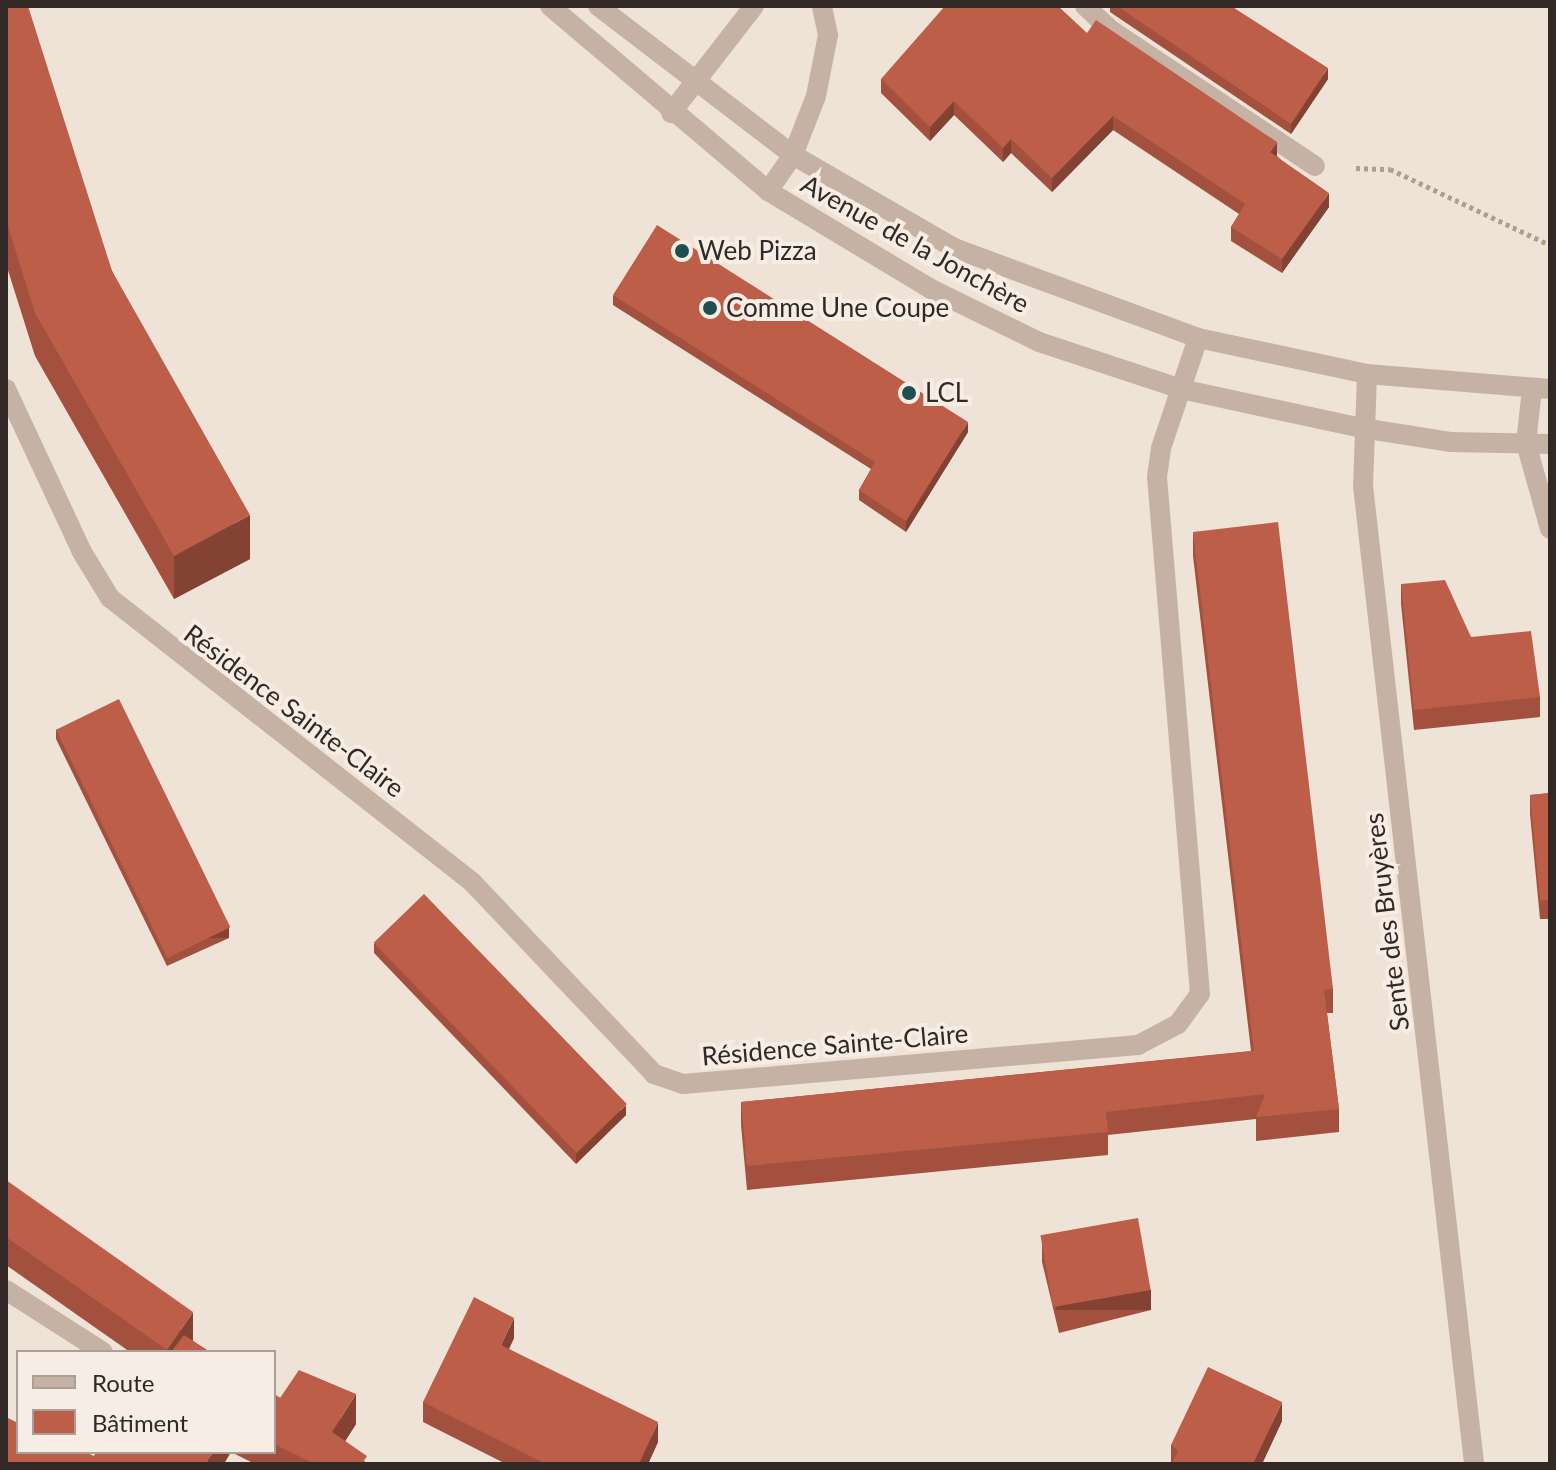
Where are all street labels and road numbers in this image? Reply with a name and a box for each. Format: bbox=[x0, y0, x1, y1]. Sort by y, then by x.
street label: Avenue de la Jonchère bbox=[795, 168, 1035, 320]
street label: Résidence Sainte-Claire bbox=[178, 618, 410, 804]
street label: Sente des Bruyères bbox=[1358, 811, 1416, 1033]
street label: Résidence Sainte-Claire bbox=[700, 1018, 970, 1072]

